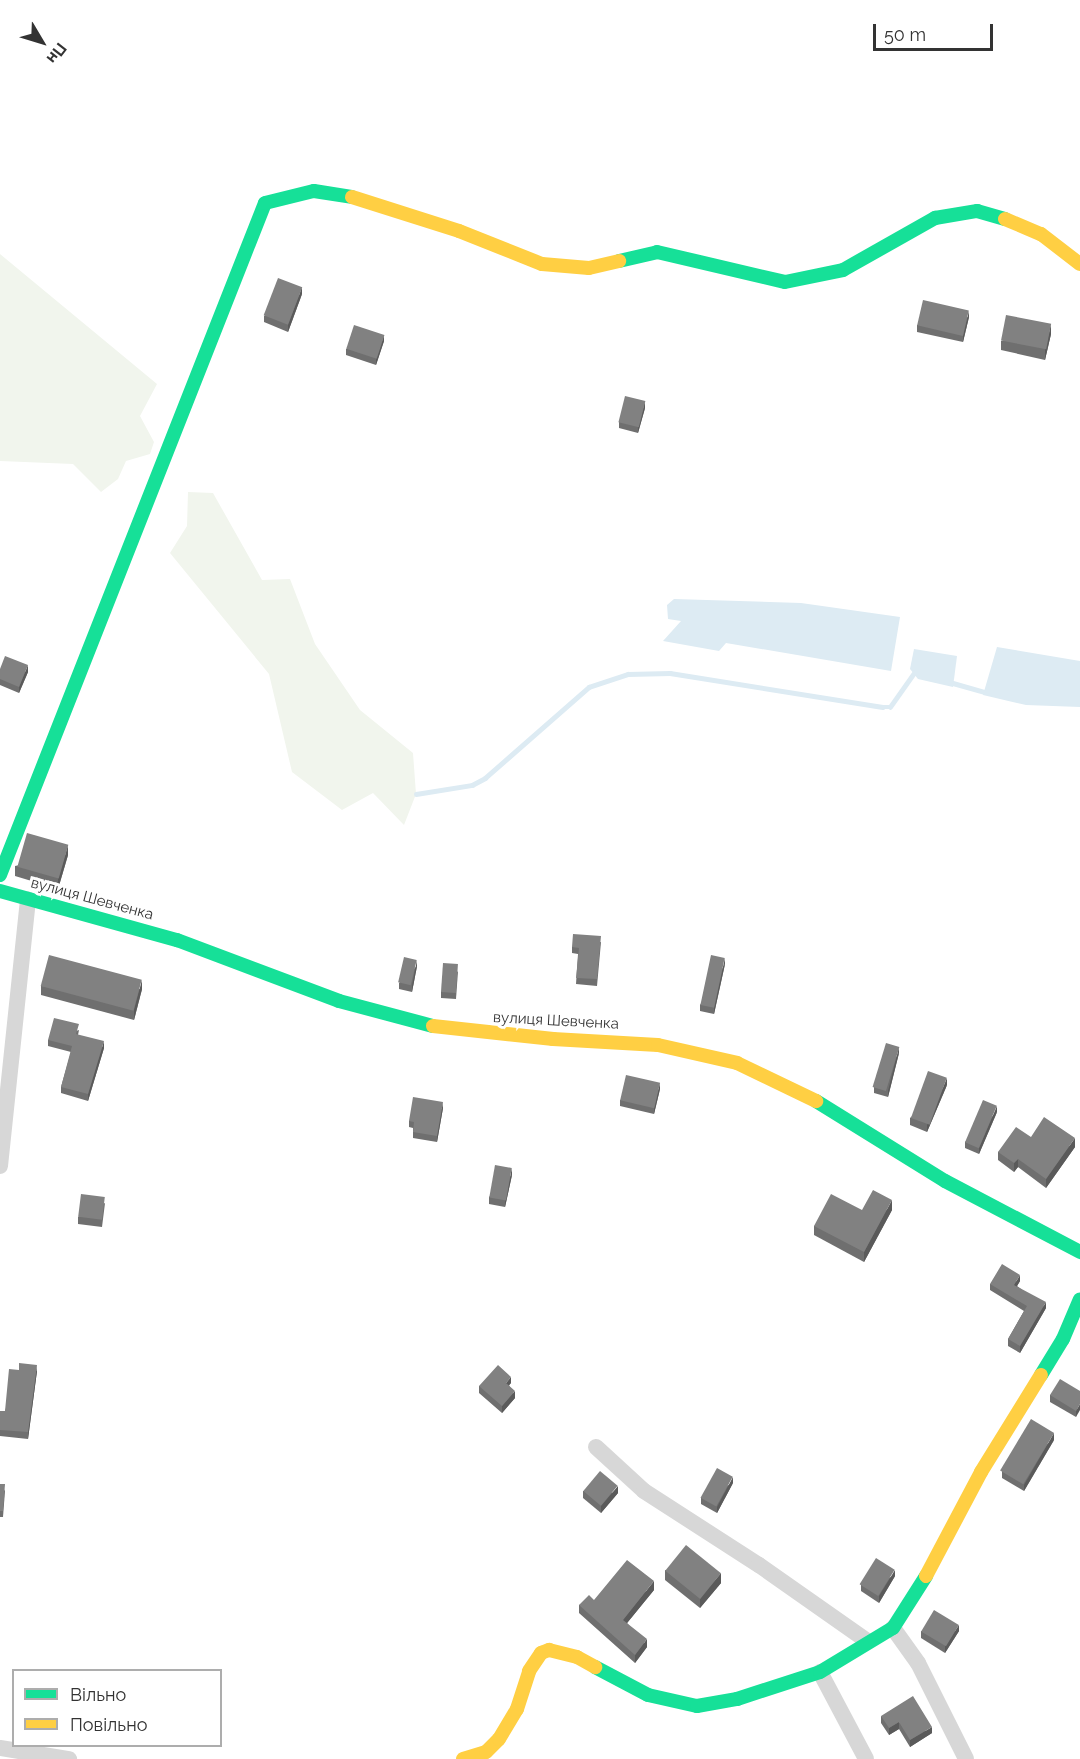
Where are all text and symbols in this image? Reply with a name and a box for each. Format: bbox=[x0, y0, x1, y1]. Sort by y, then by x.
north arrow bbox=[12, 12, 72, 72]
scale bar bbox=[876, 12, 996, 50]
text: 50 m bbox=[884, 24, 926, 45]
text: Пн bbox=[43, 39, 71, 68]
street label: вулиця Шевченка bbox=[29, 874, 155, 924]
street label: вулиця Шевченка bbox=[493, 1009, 619, 1033]
legend bbox=[12, 1669, 222, 1747]
text: Вільно bbox=[70, 1684, 126, 1705]
text: Повільно bbox=[70, 1714, 147, 1735]

